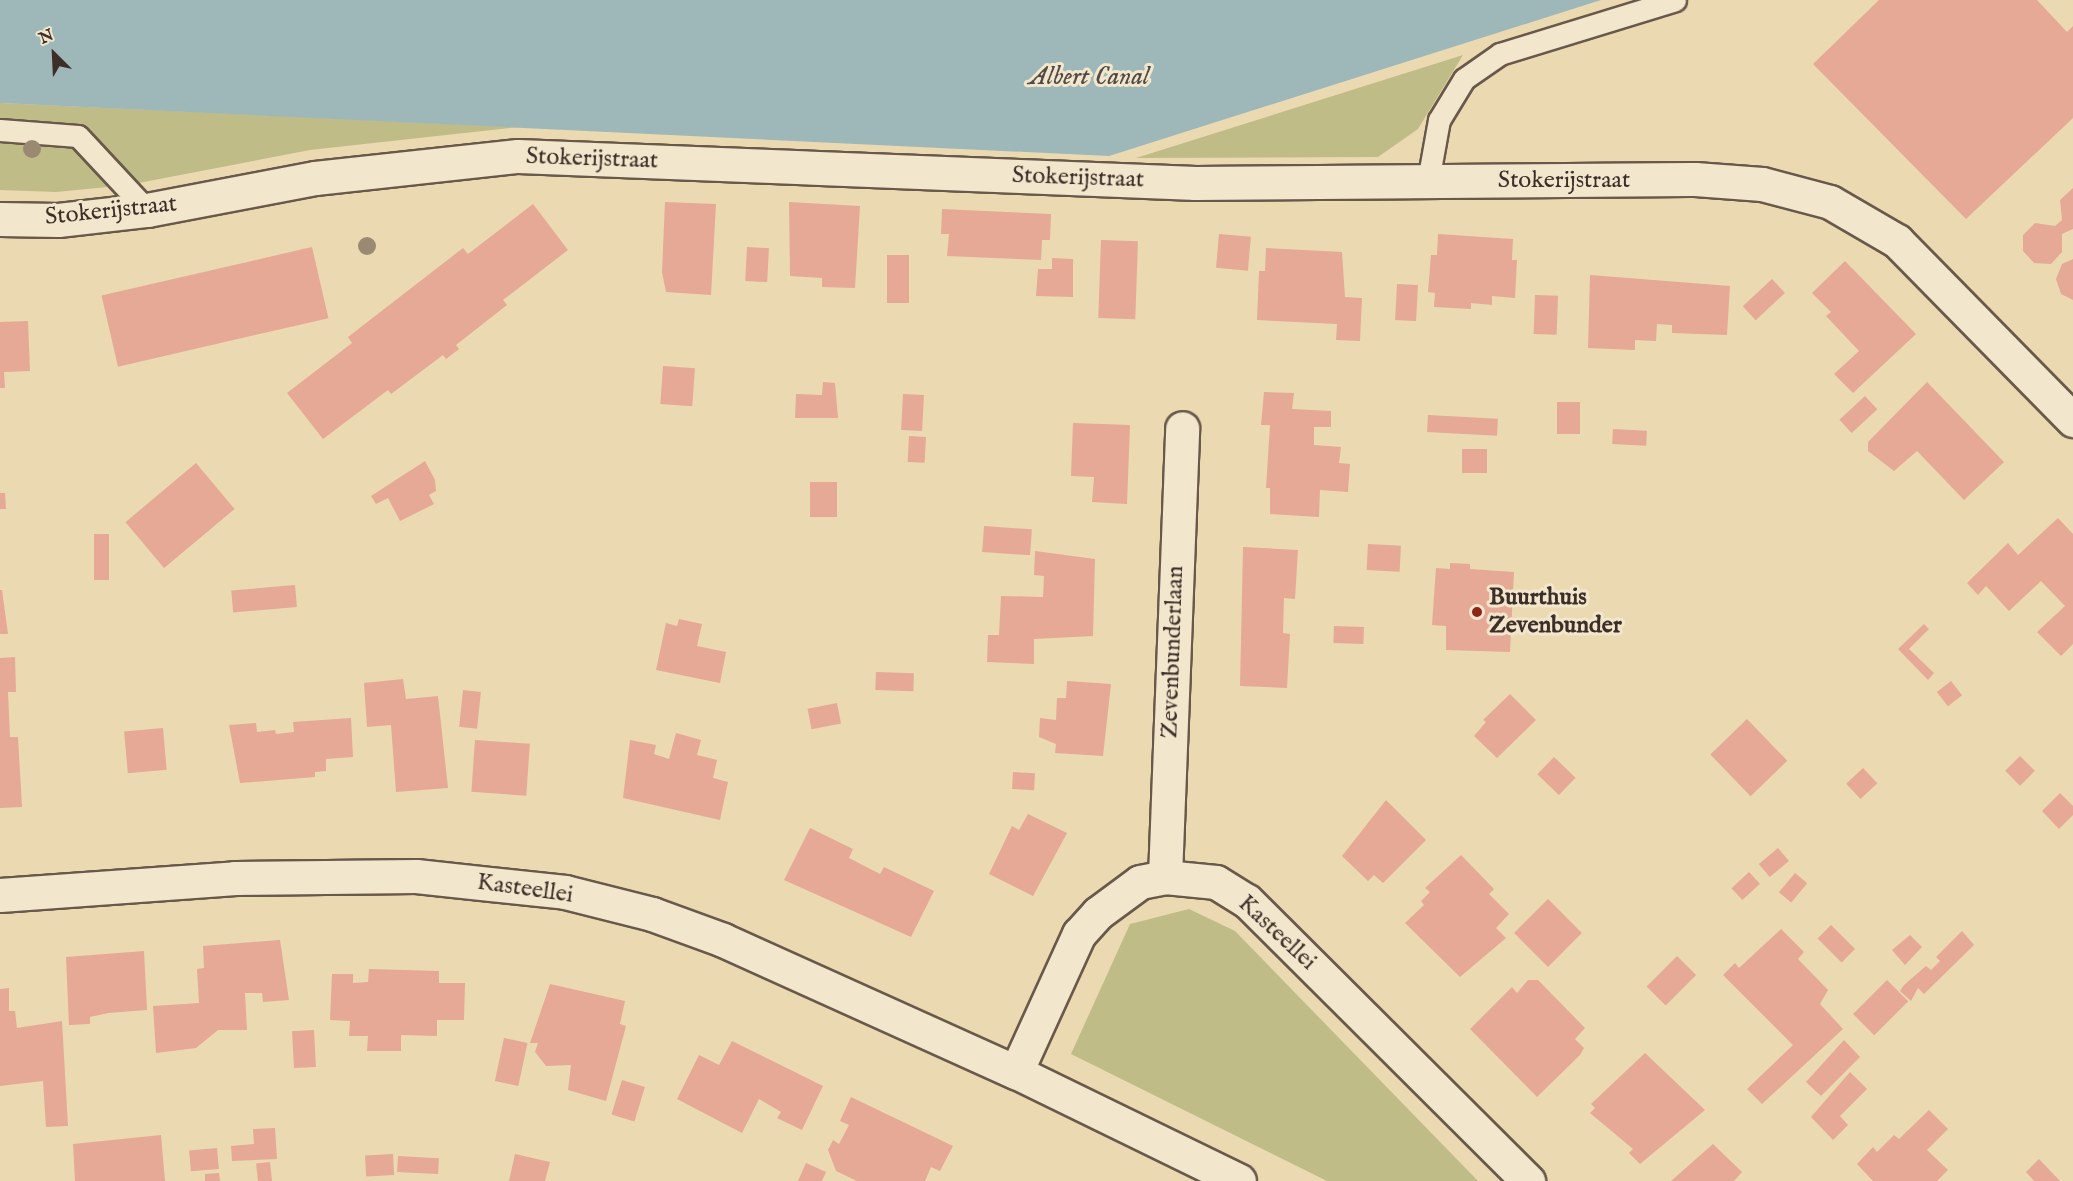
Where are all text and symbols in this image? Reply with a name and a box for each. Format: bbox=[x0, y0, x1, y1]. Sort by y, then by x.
north arrow bbox=[24, 24, 84, 84]
text: N bbox=[36, 26, 57, 50]
water label: Albert Canal bbox=[1029, 61, 1149, 93]
street label: Stokerijstraat bbox=[525, 142, 659, 176]
street label: Stokerijstraat bbox=[1011, 161, 1145, 195]
street label: Stokerijstraat bbox=[1498, 167, 1630, 195]
street label: Stokerijstraat bbox=[44, 190, 178, 232]
street label: Zevenbunderlaan bbox=[1156, 565, 1190, 739]
place label: Buurthuis Zevenbunder bbox=[1489, 584, 1622, 640]
marker: Buurthuis Zevenbunder bbox=[1470, 605, 1484, 619]
street label: Kasteellei bbox=[475, 868, 575, 910]
street label: Kasteellei bbox=[1232, 889, 1322, 977]

